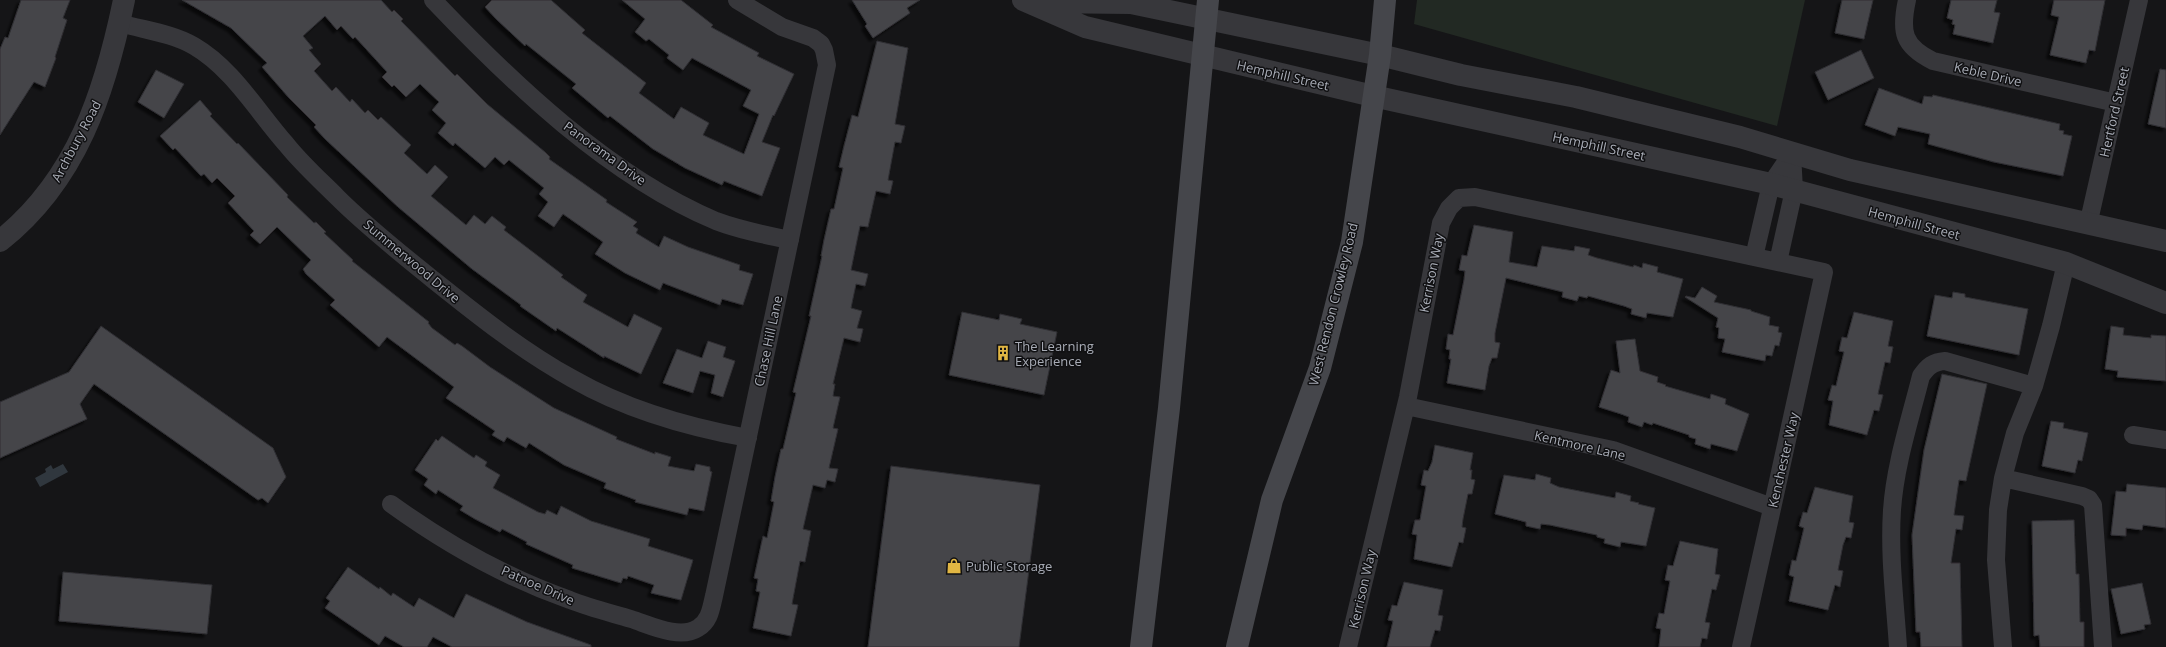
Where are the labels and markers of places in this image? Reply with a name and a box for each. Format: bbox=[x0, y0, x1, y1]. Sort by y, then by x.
place label: The Learning Experience bbox=[1015, 337, 1094, 370]
building icon: The Learning Experience bbox=[994, 344, 1012, 362]
shop icon: Public Storage bbox=[945, 557, 963, 575]
place label: Public Storage bbox=[966, 557, 1052, 575]

